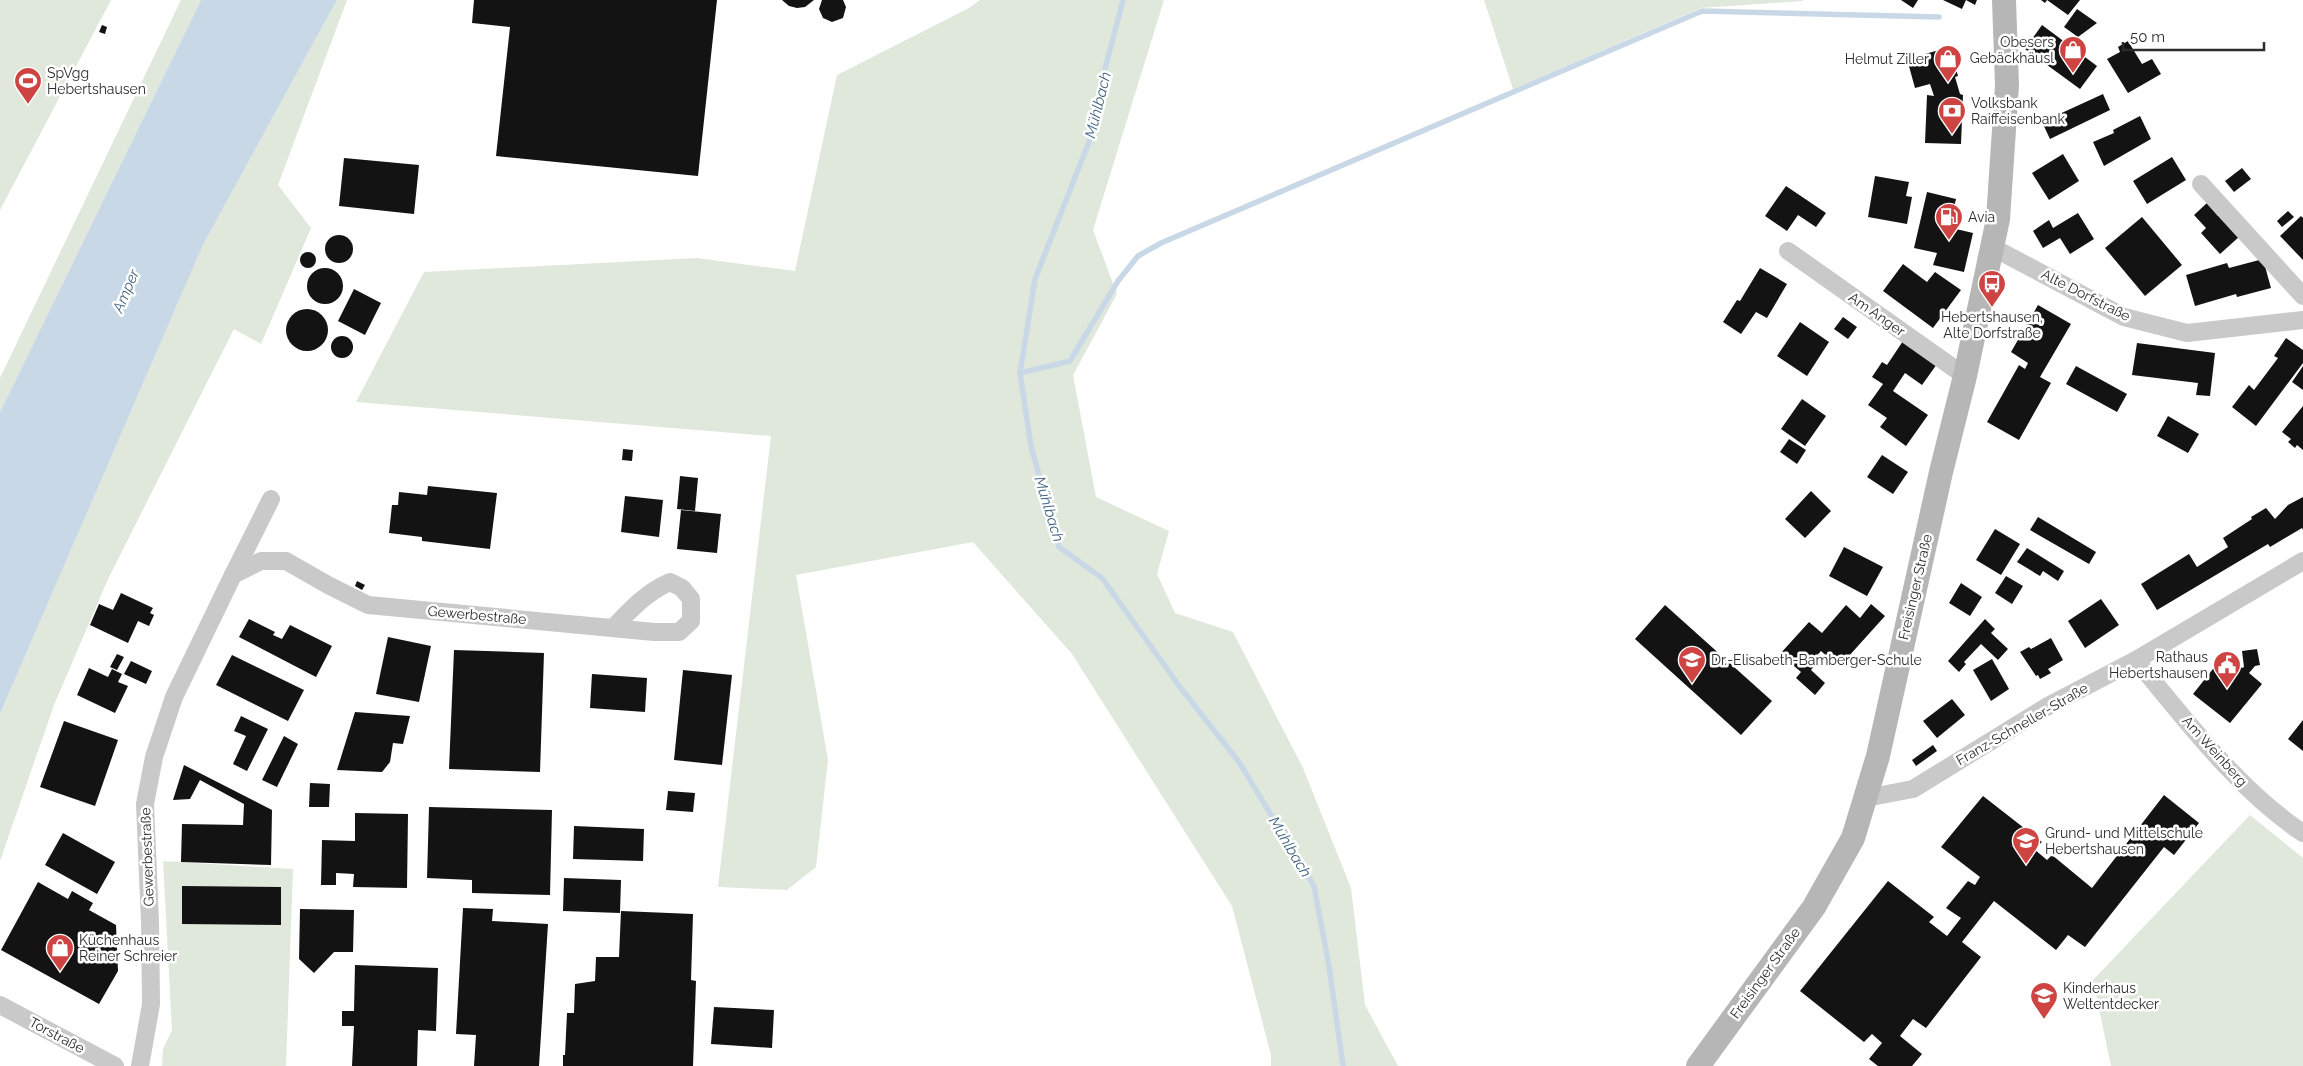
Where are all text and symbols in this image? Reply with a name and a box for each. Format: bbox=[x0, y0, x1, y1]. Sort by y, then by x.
scale bar bbox=[2123, 20, 2264, 52]
text: 50 m bbox=[2130, 28, 2165, 46]
place label: Obesers Gebäckhäusl bbox=[1970, 34, 2054, 66]
shop icon: Obesers Gebäckhäusl bbox=[2058, 35, 2088, 74]
shop icon: Helmut Ziller bbox=[1933, 44, 1963, 83]
place label: Helmut Ziller bbox=[1845, 51, 1929, 67]
place label: SpVgg Hebertshausen bbox=[47, 65, 146, 97]
sports icon: SpVgg Hebertshausen bbox=[13, 66, 43, 105]
water label: Mühlbach bbox=[1081, 70, 1115, 140]
place label: Volksbank Raiffeisenbank bbox=[1971, 95, 2065, 127]
bank icon: Volksbank Raiffeisenbank bbox=[1937, 96, 1967, 135]
fuel station icon: Avia bbox=[1934, 202, 1964, 241]
place label: Avia bbox=[1968, 209, 1995, 225]
water label: Amper bbox=[109, 266, 143, 316]
street label: Alte Dorfstraße bbox=[2039, 266, 2133, 324]
bus stop icon: Hebertshausen, Alte Dorfstraße bbox=[1977, 269, 2007, 308]
street label: Am Anger bbox=[1846, 289, 1908, 339]
place label: Hebertshausen, Alte Dorfstraße bbox=[1941, 309, 2043, 341]
water label: Mühlbach bbox=[1031, 474, 1067, 544]
street label: Freisinger Straße bbox=[1895, 532, 1935, 642]
street label: Gewerbestraße bbox=[427, 603, 527, 627]
school or university icon: Dr.-Elisabeth-Bamberger-Schule bbox=[1677, 645, 1707, 684]
place label: Rathaus Hebertshausen bbox=[2109, 649, 2208, 681]
public building icon: Rathaus Hebertshausen bbox=[2212, 650, 2242, 689]
place label: Dr.-Elisabeth-Bamberger-Schule bbox=[1711, 652, 1922, 668]
street label: Franz-Schneller-Straße bbox=[1953, 680, 2091, 768]
street label: Am Weinberg bbox=[2179, 713, 2251, 789]
street label: Gewerbestraße bbox=[137, 807, 157, 907]
water label: Mühlbach bbox=[1265, 813, 1315, 881]
place label: Grund- und Mittelschule Hebertshausen bbox=[2045, 825, 2203, 857]
school or university icon: Grund- und Mittelschule Hebertshausen bbox=[2011, 826, 2041, 865]
street label: Freisinger Straße bbox=[1727, 925, 1803, 1021]
place label: Küchenhaus Reiner Schreier bbox=[79, 932, 177, 964]
shop icon: Küchenhaus Reiner Schreier bbox=[45, 933, 75, 972]
place label: Kinderhaus Weltentdecker bbox=[2063, 980, 2159, 1012]
school or university icon: Kinderhaus Weltentdecker bbox=[2029, 981, 2059, 1020]
street label: Torstraße bbox=[27, 1014, 87, 1056]

